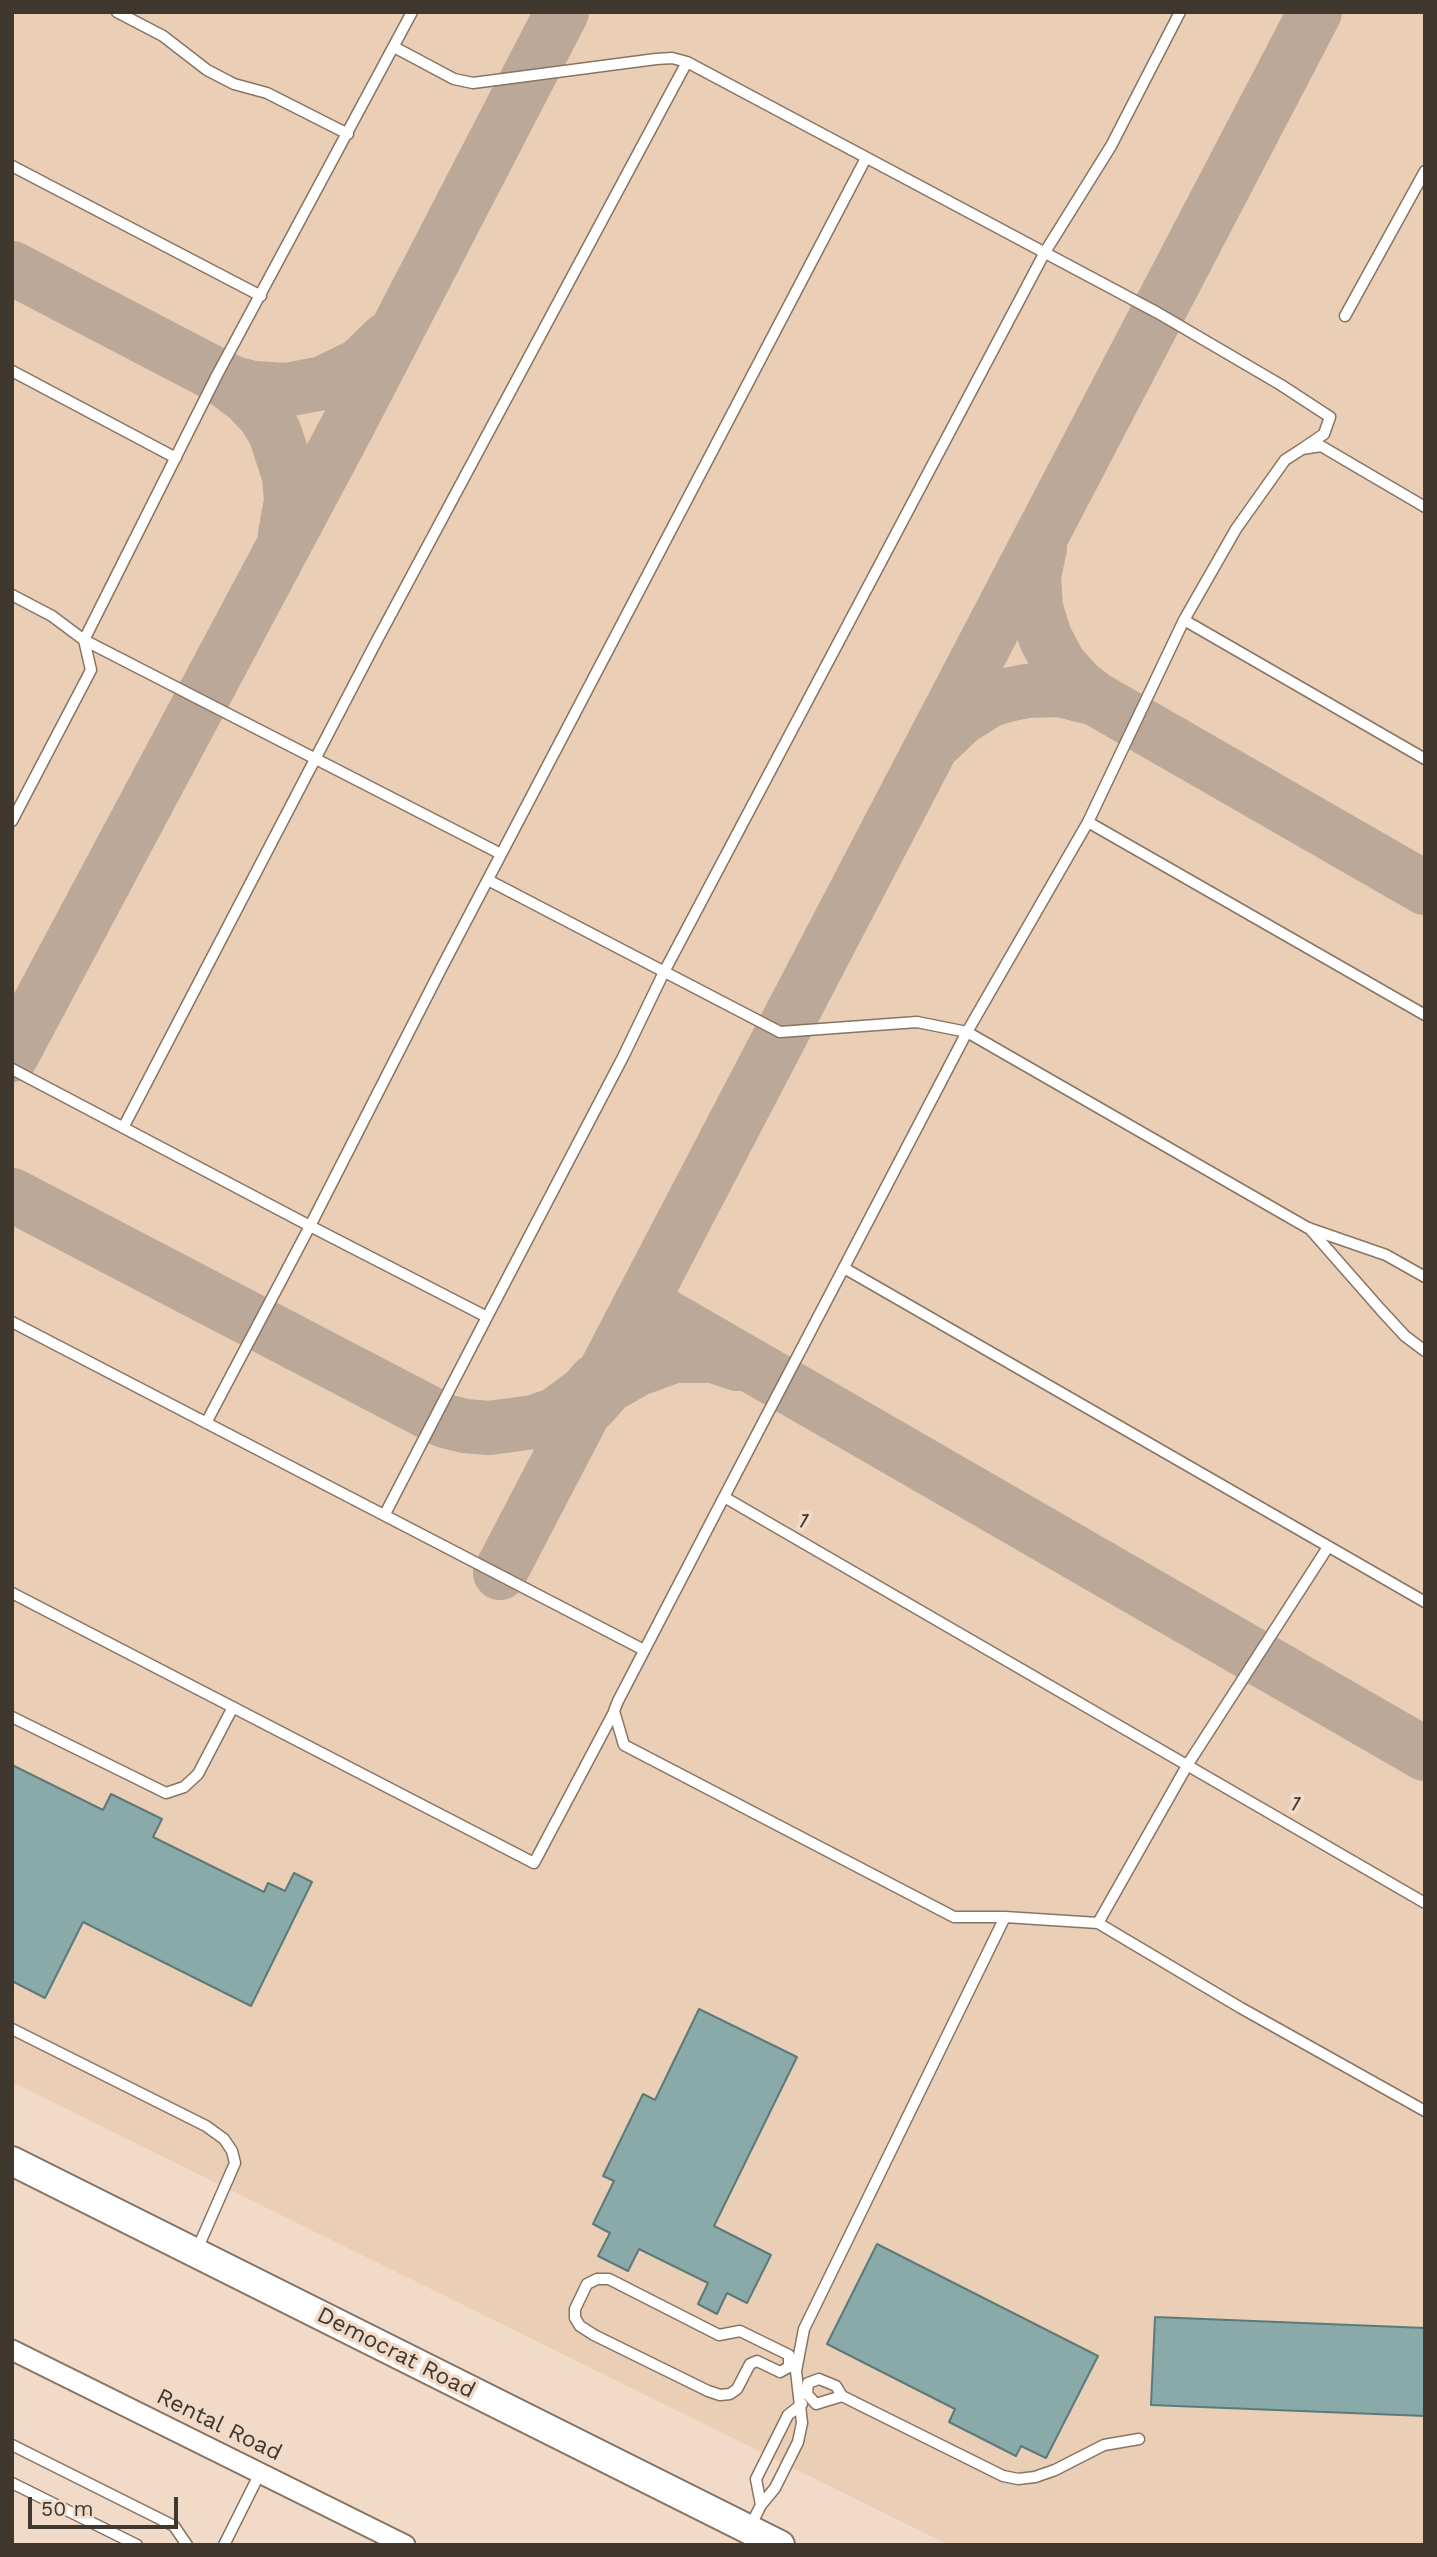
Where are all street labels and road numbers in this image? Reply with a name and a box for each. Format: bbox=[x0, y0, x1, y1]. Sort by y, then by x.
street label: 1 bbox=[792, 1507, 814, 1535]
street label: 1 bbox=[1284, 1790, 1306, 1818]
street label: Democrat Road bbox=[312, 2301, 480, 2405]
street label: Rental Road bbox=[152, 2383, 286, 2467]

